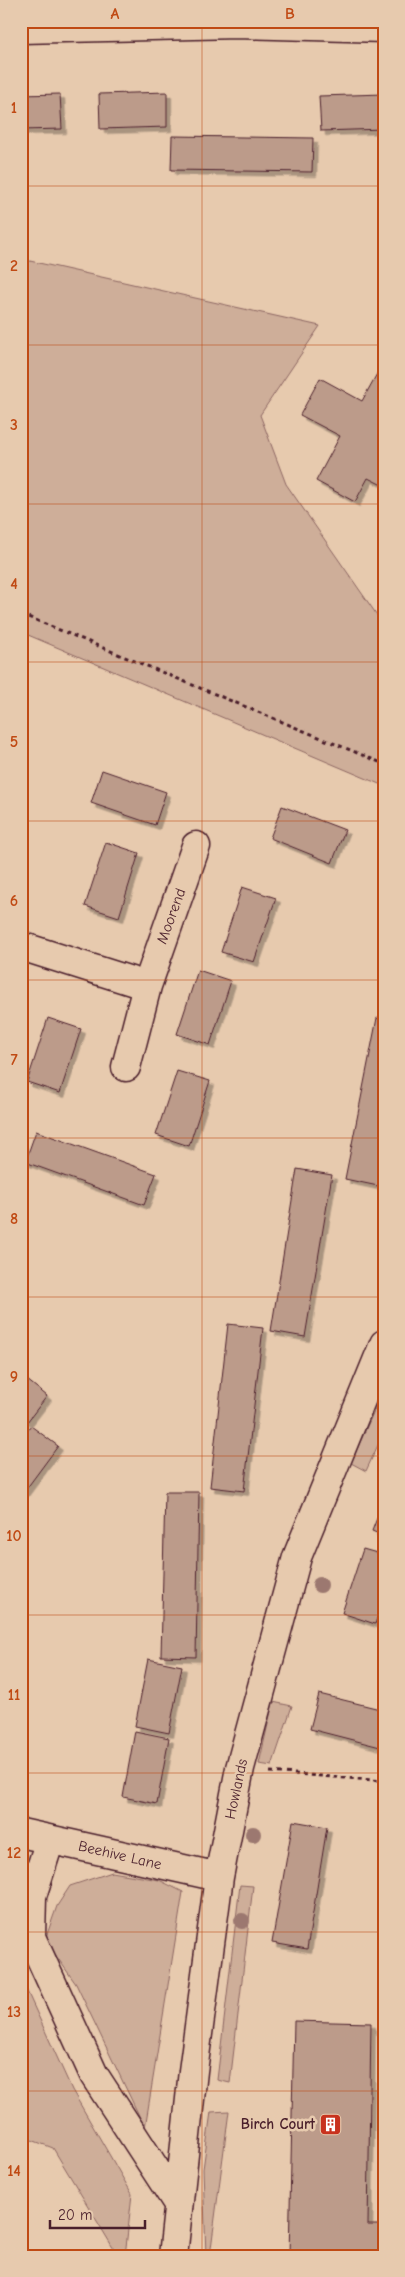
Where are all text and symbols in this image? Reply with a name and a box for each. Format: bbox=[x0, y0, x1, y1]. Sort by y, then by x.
text: A bbox=[111, 5, 120, 23]
text: B bbox=[285, 5, 295, 23]
text: 1 bbox=[11, 99, 17, 117]
text: 2 bbox=[10, 257, 18, 275]
text: 3 bbox=[10, 416, 18, 434]
text: 4 bbox=[10, 575, 18, 593]
text: 5 bbox=[10, 733, 18, 751]
street label: Moorend bbox=[153, 886, 189, 946]
text: 6 bbox=[10, 892, 18, 910]
text: 7 bbox=[10, 1051, 18, 1069]
text: 8 bbox=[10, 1210, 18, 1228]
text: 9 bbox=[10, 1368, 18, 1386]
text: 10 bbox=[6, 1527, 22, 1545]
text: 11 bbox=[8, 1686, 20, 1704]
street label: Howlands bbox=[221, 1757, 251, 1821]
street label: Beehive Lane bbox=[77, 1837, 164, 1873]
text: 12 bbox=[7, 1844, 21, 1862]
text: 13 bbox=[7, 2003, 21, 2021]
building icon: Birch Court bbox=[319, 2112, 343, 2136]
place label: Birch Court bbox=[241, 2115, 316, 2133]
text: 14 bbox=[7, 2162, 21, 2180]
scale bar bbox=[50, 2197, 145, 2229]
text: 20 m bbox=[58, 2206, 92, 2224]

